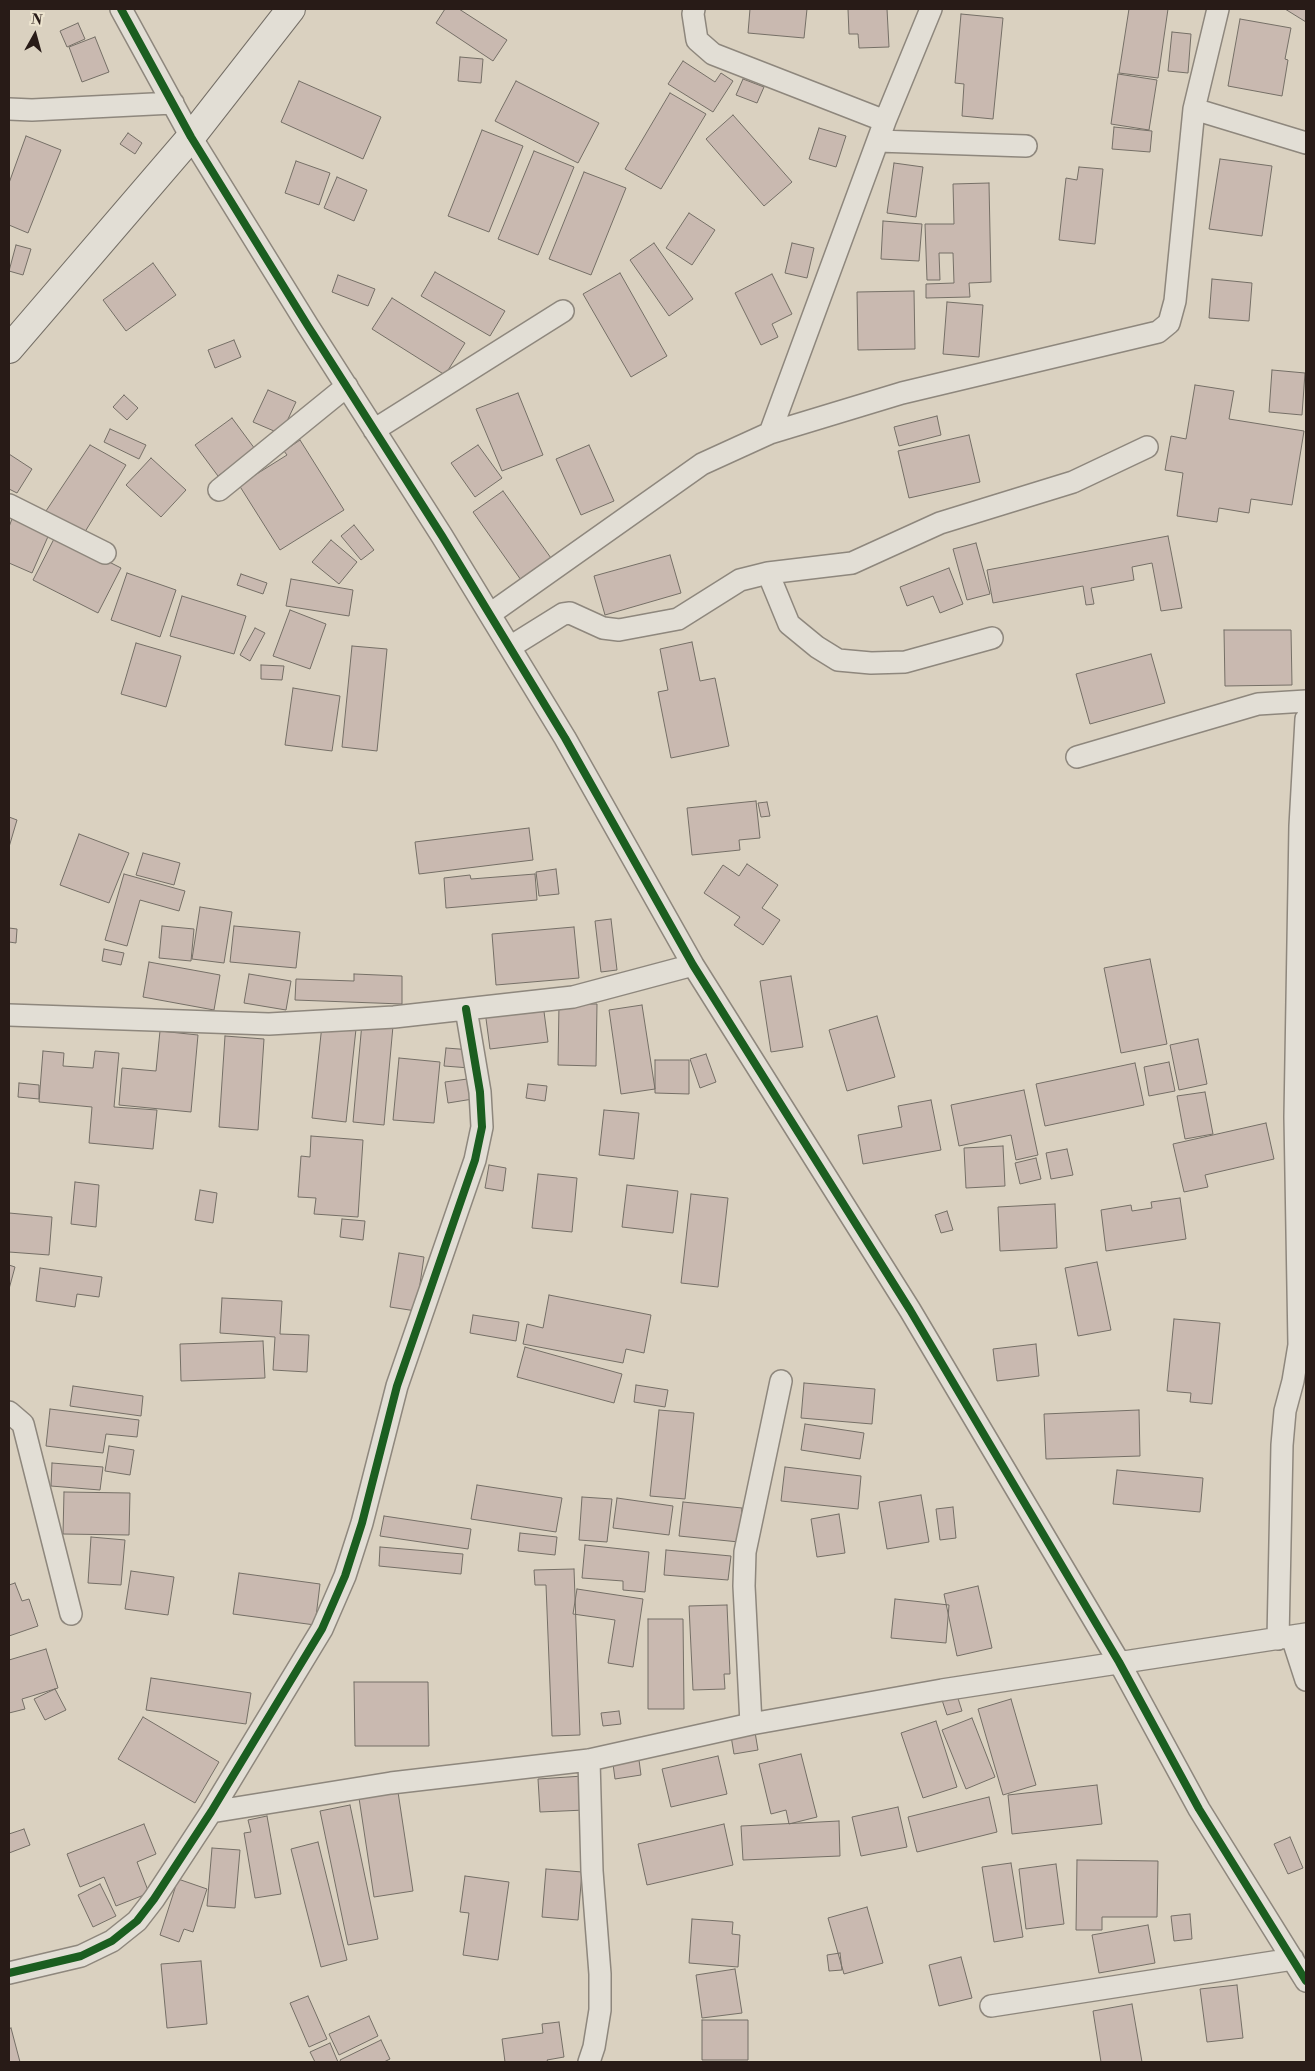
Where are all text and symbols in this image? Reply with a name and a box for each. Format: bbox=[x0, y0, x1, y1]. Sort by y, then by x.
north arrow bbox=[10, 10, 60, 60]
text: N bbox=[30, 11, 43, 30]

